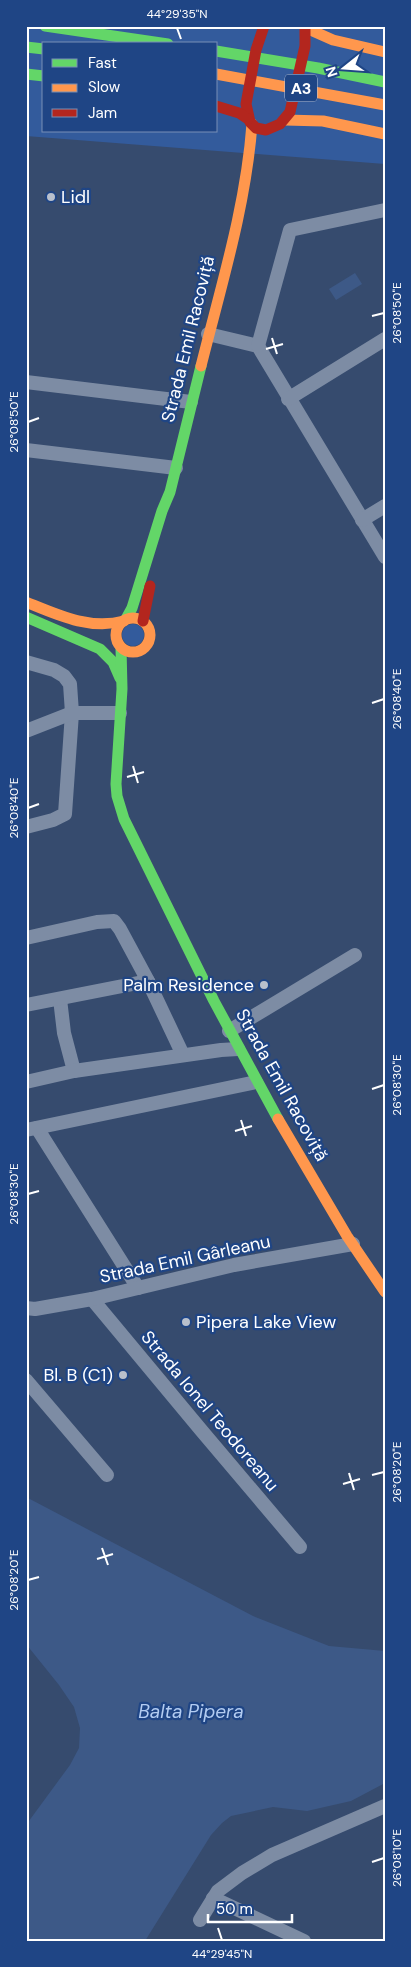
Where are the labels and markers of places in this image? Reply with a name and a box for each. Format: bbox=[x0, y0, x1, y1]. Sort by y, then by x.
place label: Lidl bbox=[61, 185, 90, 209]
marker: Lidl bbox=[45, 191, 57, 203]
place label: Palm Residence bbox=[123, 973, 254, 997]
marker: Palm Residence bbox=[258, 979, 270, 991]
place label: Pipera Lake View bbox=[196, 1310, 336, 1334]
marker: Pipera Lake View bbox=[180, 1316, 192, 1328]
place label: Bl. B (C1) bbox=[43, 1363, 113, 1387]
marker: Bl. B (C1) bbox=[117, 1369, 129, 1381]

